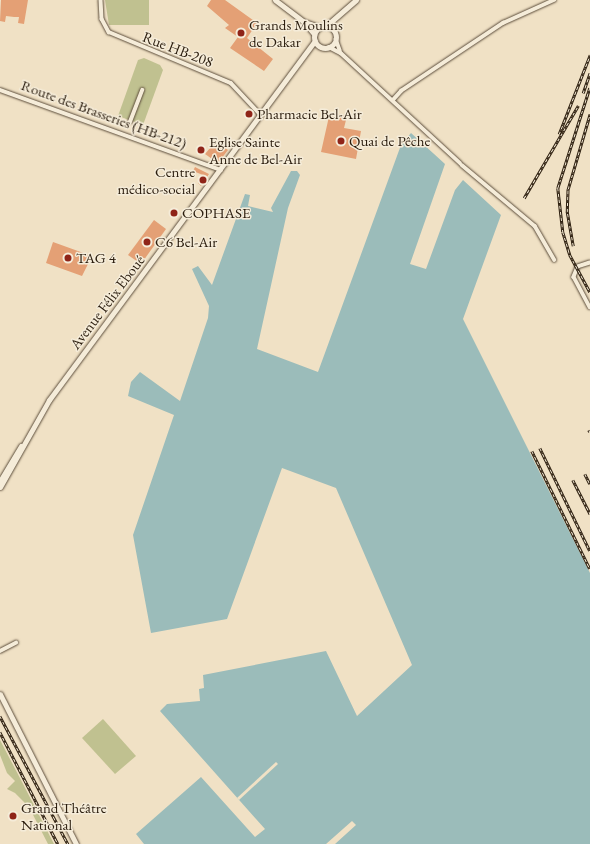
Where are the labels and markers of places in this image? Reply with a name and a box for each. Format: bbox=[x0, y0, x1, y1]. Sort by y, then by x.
place label: Grands Moulins de Dakar bbox=[249, 15, 343, 50]
marker: Grands Moulins de Dakar bbox=[236, 28, 246, 38]
place label: Pharmacie Bel-Air bbox=[257, 105, 362, 123]
marker: Pharmacie Bel-Air bbox=[244, 109, 254, 119]
place label: Eglise Sainte Anne de Bel-Air bbox=[209, 132, 302, 167]
place label: Quai de Pêche bbox=[349, 132, 430, 150]
marker: Quai de Pêche bbox=[336, 136, 346, 146]
marker: Eglise Sainte Anne de Bel-Air bbox=[196, 145, 206, 155]
place label: Centre médico-social bbox=[117, 162, 195, 197]
marker: Centre médico-social bbox=[198, 175, 208, 185]
place label: COPHASE bbox=[182, 204, 250, 222]
marker: COPHASE bbox=[169, 208, 179, 218]
place label: C6 Bel-Air bbox=[155, 233, 217, 251]
marker: C6 Bel-Air bbox=[142, 237, 152, 247]
place label: TAG 4 bbox=[76, 249, 116, 267]
marker: TAG 4 bbox=[63, 253, 73, 263]
place label: Grand Théâtre National bbox=[21, 798, 107, 833]
marker: Grand Théâtre National bbox=[8, 811, 18, 821]

